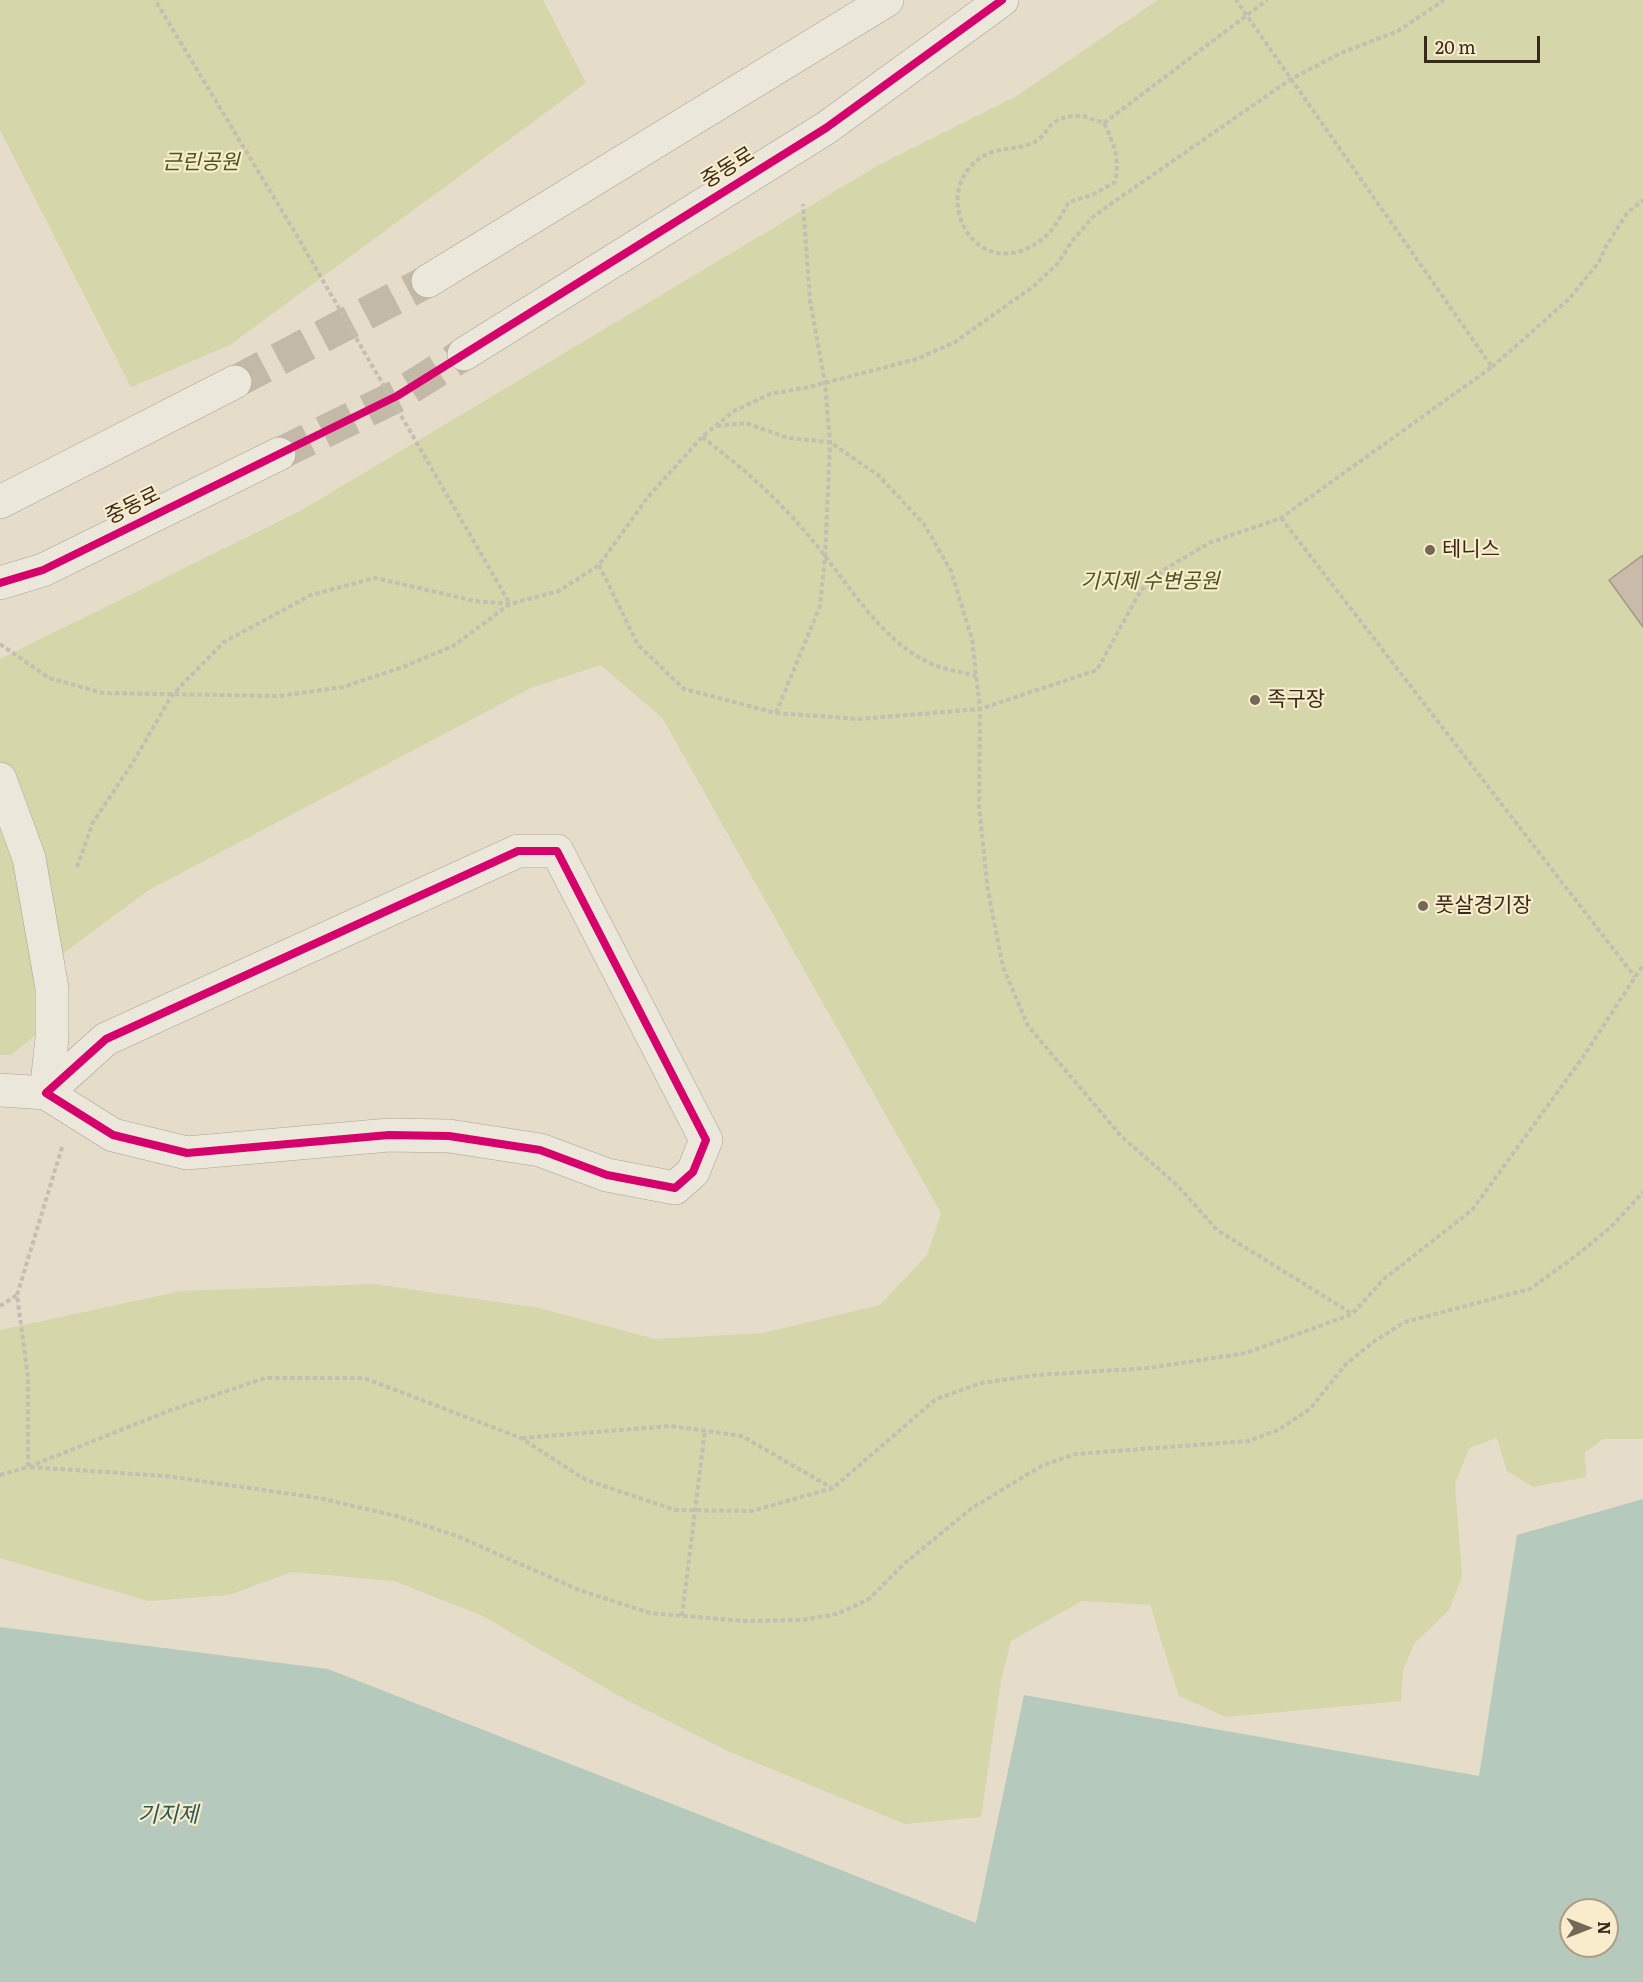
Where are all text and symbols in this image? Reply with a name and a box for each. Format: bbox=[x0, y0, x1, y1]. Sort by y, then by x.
scale bar bbox=[1427, 24, 1542, 62]
text: 20 m bbox=[1435, 33, 1476, 60]
street label: 중동로 bbox=[697, 142, 759, 194]
park label: 근린공원 bbox=[162, 150, 240, 176]
street label: 중동로 bbox=[101, 482, 165, 530]
place label: 테니스 bbox=[1442, 537, 1500, 563]
marker: 테니스 bbox=[1423, 543, 1437, 557]
park label: 기지제 수변공원 bbox=[1080, 569, 1220, 595]
place label: 족구장 bbox=[1267, 687, 1325, 713]
marker: 족구장 bbox=[1248, 693, 1262, 707]
place label: 풋살경기장 bbox=[1435, 893, 1532, 919]
marker: 풋살경기장 bbox=[1416, 899, 1430, 913]
water label: 기지제 bbox=[138, 1803, 198, 1829]
north arrow bbox=[1559, 1898, 1619, 1958]
text: N bbox=[1593, 1921, 1617, 1935]

